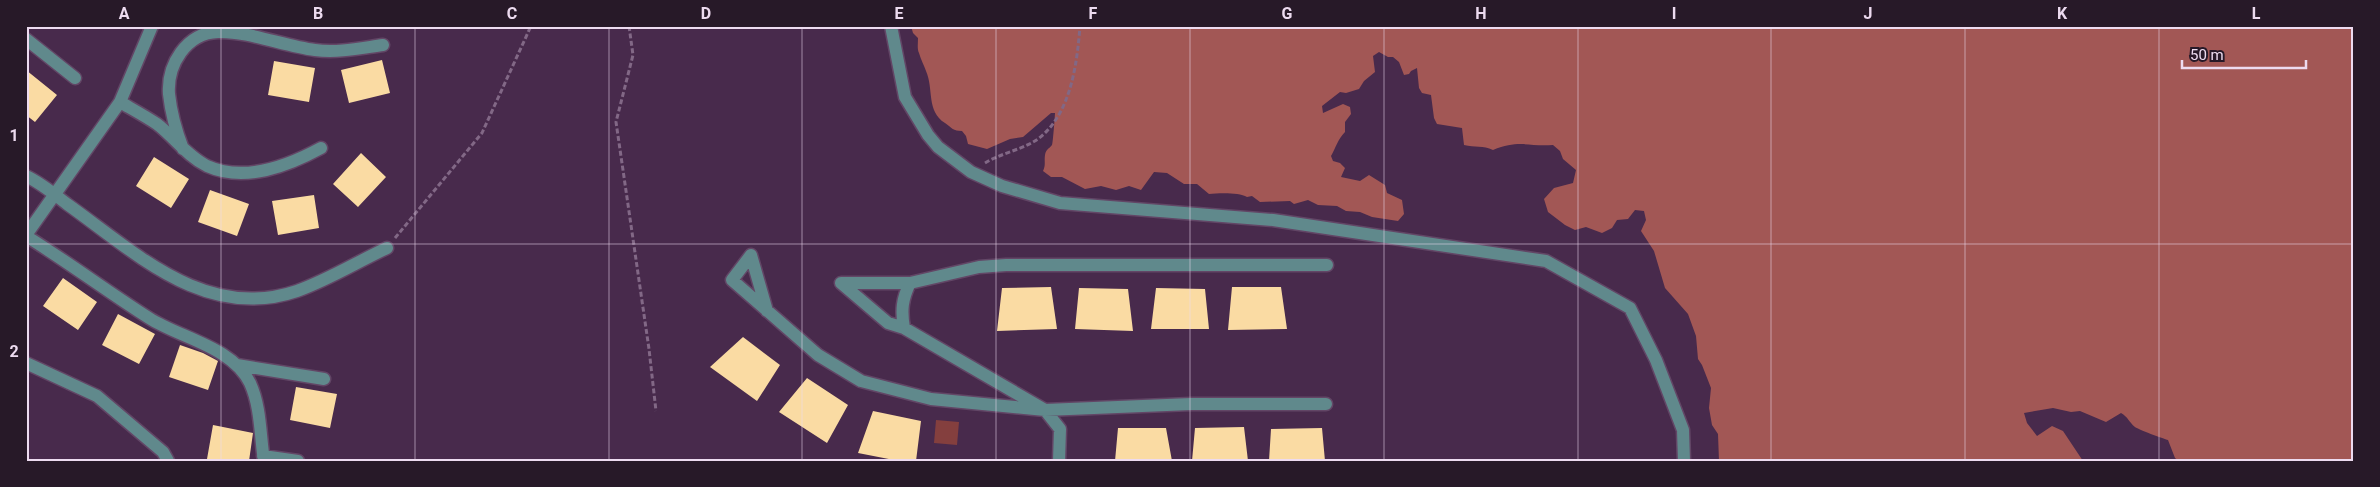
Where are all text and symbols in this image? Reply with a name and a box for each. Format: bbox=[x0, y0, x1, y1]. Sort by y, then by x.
text: A bbox=[119, 4, 130, 23]
text: B bbox=[313, 4, 323, 23]
text: C bbox=[507, 4, 517, 23]
text: D bbox=[701, 4, 711, 23]
text: E bbox=[895, 4, 904, 23]
text: F bbox=[1089, 4, 1098, 23]
text: G bbox=[1282, 4, 1293, 23]
text: H bbox=[1475, 4, 1487, 23]
text: I bbox=[1672, 4, 1676, 23]
text: J bbox=[1864, 4, 1872, 23]
text: K bbox=[2057, 4, 2068, 23]
text: L bbox=[2252, 4, 2261, 23]
scale bar bbox=[2182, 38, 2306, 70]
text: 50 m bbox=[2190, 46, 2224, 64]
text: 1 bbox=[9, 126, 19, 145]
text: 2 bbox=[9, 342, 19, 361]

